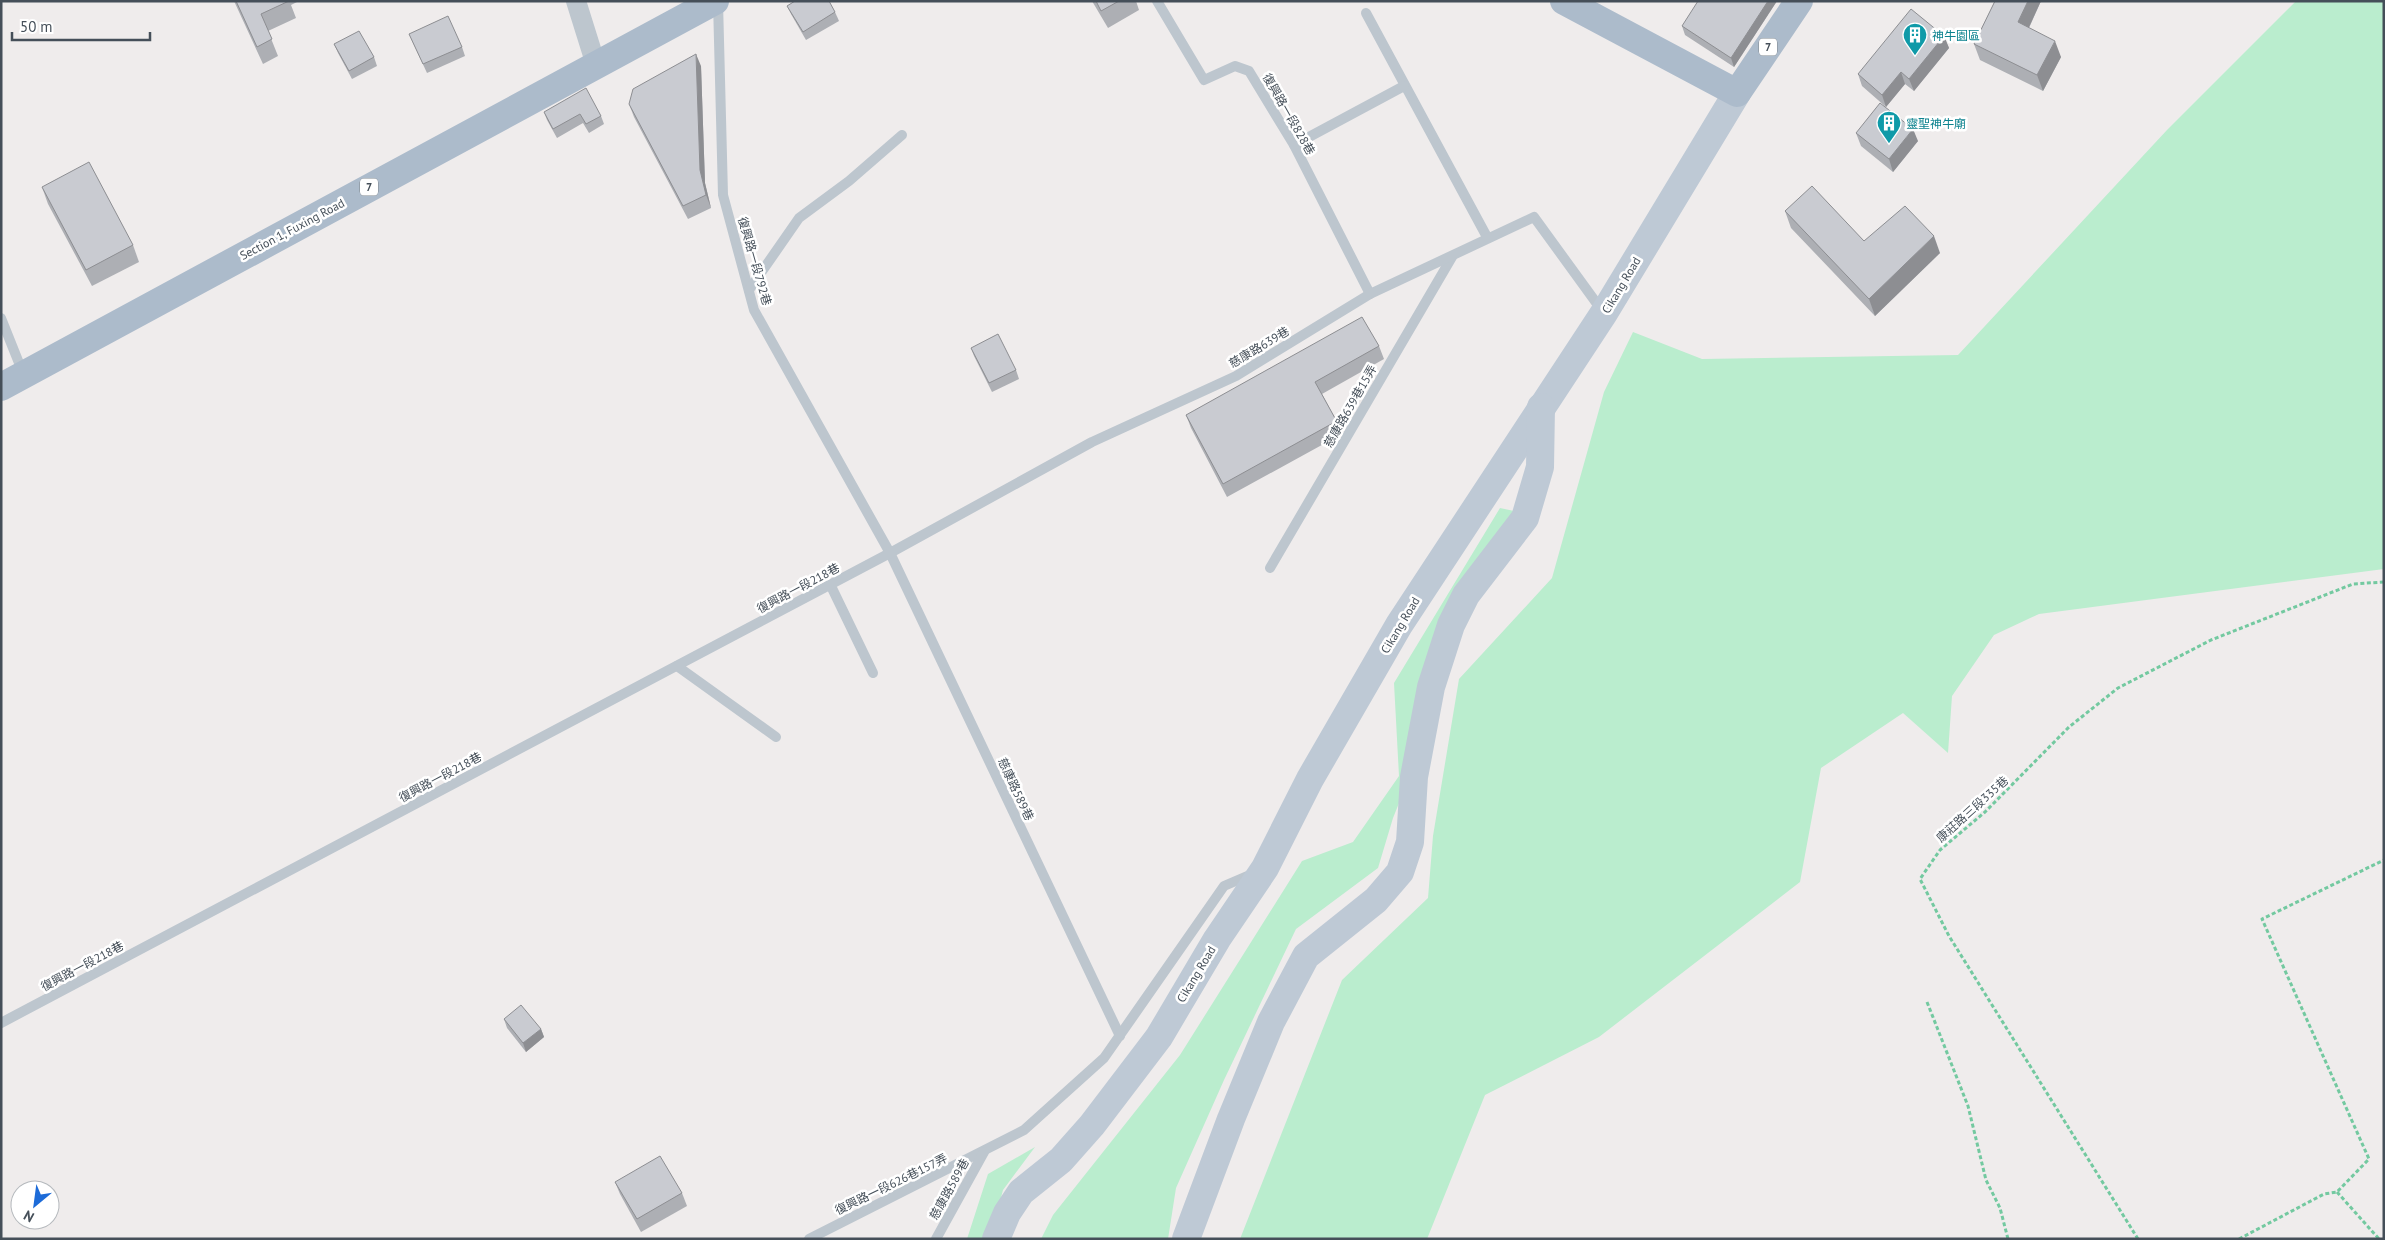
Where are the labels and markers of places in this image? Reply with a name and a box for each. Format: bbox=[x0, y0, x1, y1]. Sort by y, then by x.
building icon: 神牛園區 bbox=[1902, 22, 1928, 56]
place label: 神牛園區 bbox=[1932, 28, 1980, 43]
building icon: 靈聖神牛廟 bbox=[1876, 110, 1902, 144]
place label: 靈聖神牛廟 bbox=[1906, 116, 1966, 131]

